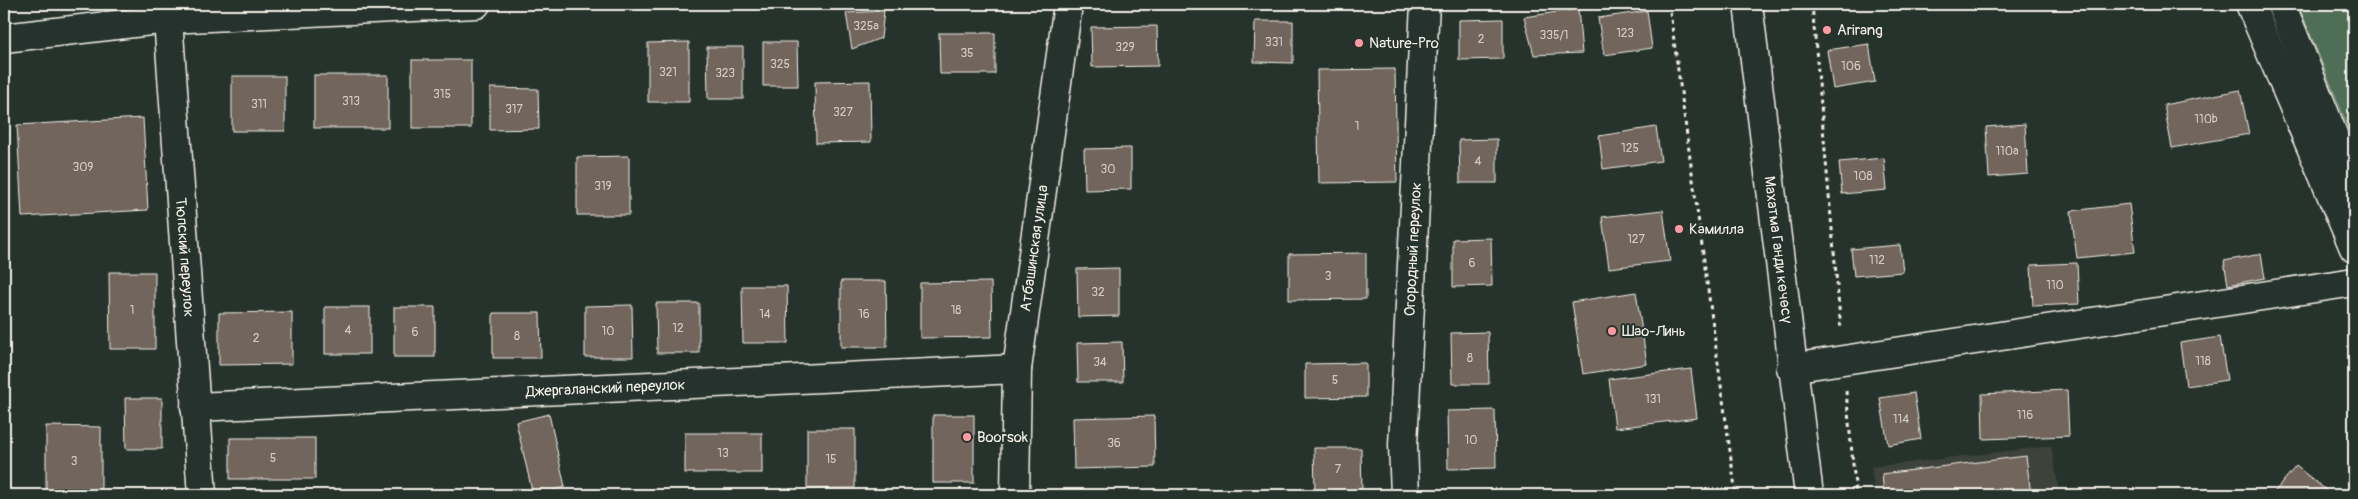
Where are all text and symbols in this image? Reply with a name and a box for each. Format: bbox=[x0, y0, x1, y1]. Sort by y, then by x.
house number: 325а bbox=[853, 19, 879, 34]
place label: Arirang bbox=[1837, 21, 1883, 40]
marker: Arirang bbox=[1821, 24, 1833, 36]
house number: 123 bbox=[1616, 26, 1634, 41]
house number: 335/1 bbox=[1540, 28, 1568, 43]
house number: 2 bbox=[1478, 32, 1485, 47]
place label: Nature-Pro bbox=[1369, 34, 1439, 53]
house number: 331 bbox=[1265, 35, 1283, 50]
marker: Nature-Pro bbox=[1353, 37, 1365, 49]
house number: 329 bbox=[1115, 40, 1135, 55]
house number: 35 bbox=[960, 46, 974, 61]
house number: 325 bbox=[770, 57, 790, 72]
house number: 106 bbox=[1841, 59, 1861, 74]
house number: 321 bbox=[659, 65, 677, 80]
house number: 323 bbox=[715, 66, 735, 81]
house number: 315 bbox=[433, 87, 451, 102]
house number: 313 bbox=[342, 94, 360, 109]
house number: 311 bbox=[251, 97, 267, 112]
house number: 317 bbox=[505, 102, 524, 117]
house number: 327 bbox=[833, 105, 854, 120]
house number: 110b bbox=[2194, 112, 2218, 127]
house number: 1 bbox=[1355, 119, 1359, 134]
house number: 125 bbox=[1621, 141, 1639, 156]
house number: 110a bbox=[1995, 144, 2019, 159]
house number: 4 bbox=[1475, 154, 1482, 169]
house number: 309 bbox=[72, 160, 94, 175]
house number: 30 bbox=[1101, 162, 1115, 177]
house number: 108 bbox=[1854, 169, 1872, 184]
street label: Махатма Ганди көчөсү bbox=[1759, 175, 1797, 325]
house number: 319 bbox=[594, 179, 612, 194]
street label: Огородный переулок bbox=[1400, 182, 1426, 317]
street label: Атбашинская улица bbox=[1016, 184, 1053, 313]
street label: Тюпский переулок bbox=[171, 197, 198, 318]
place label: Камилла bbox=[1689, 220, 1744, 239]
marker: Камилла bbox=[1673, 223, 1685, 235]
house number: 127 bbox=[1627, 232, 1646, 247]
house number: 112 bbox=[1869, 253, 1885, 268]
house number: 6 bbox=[1469, 256, 1476, 271]
house number: 3 bbox=[1325, 269, 1332, 284]
house number: 110 bbox=[2046, 278, 2064, 293]
house number: 32 bbox=[1091, 285, 1105, 300]
house number: 1 bbox=[130, 303, 134, 318]
house number: 18 bbox=[951, 303, 961, 318]
house number: 14 bbox=[759, 307, 771, 322]
house number: 16 bbox=[858, 307, 870, 322]
house number: 12 bbox=[672, 321, 684, 336]
place label: Шао-Линь bbox=[1622, 322, 1686, 341]
house number: 4 bbox=[345, 323, 352, 338]
house number: 10 bbox=[602, 324, 614, 339]
house number: 6 bbox=[412, 325, 419, 340]
marker: Шао-Линь bbox=[1606, 325, 1618, 337]
house number: 8 bbox=[514, 329, 520, 344]
house number: 2 bbox=[253, 331, 260, 346]
house number: 8 bbox=[1467, 351, 1473, 366]
house number: 118 bbox=[2195, 354, 2211, 369]
house number: 34 bbox=[1093, 355, 1107, 370]
house number: 5 bbox=[1332, 373, 1338, 388]
street label: Джергаланский переулок bbox=[524, 375, 686, 402]
house number: 131 bbox=[1645, 392, 1661, 407]
house number: 116 bbox=[2017, 408, 2033, 423]
house number: 114 bbox=[1893, 412, 1909, 427]
place label: Boorsok bbox=[977, 428, 1029, 447]
marker: Boorsok bbox=[961, 431, 973, 443]
house number: 10 bbox=[1465, 433, 1477, 448]
house number: 36 bbox=[1107, 436, 1121, 451]
house number: 13 bbox=[717, 446, 729, 461]
house number: 5 bbox=[270, 451, 276, 466]
house number: 15 bbox=[825, 452, 837, 467]
house number: 3 bbox=[71, 454, 78, 469]
house number: 7 bbox=[1335, 462, 1342, 477]

